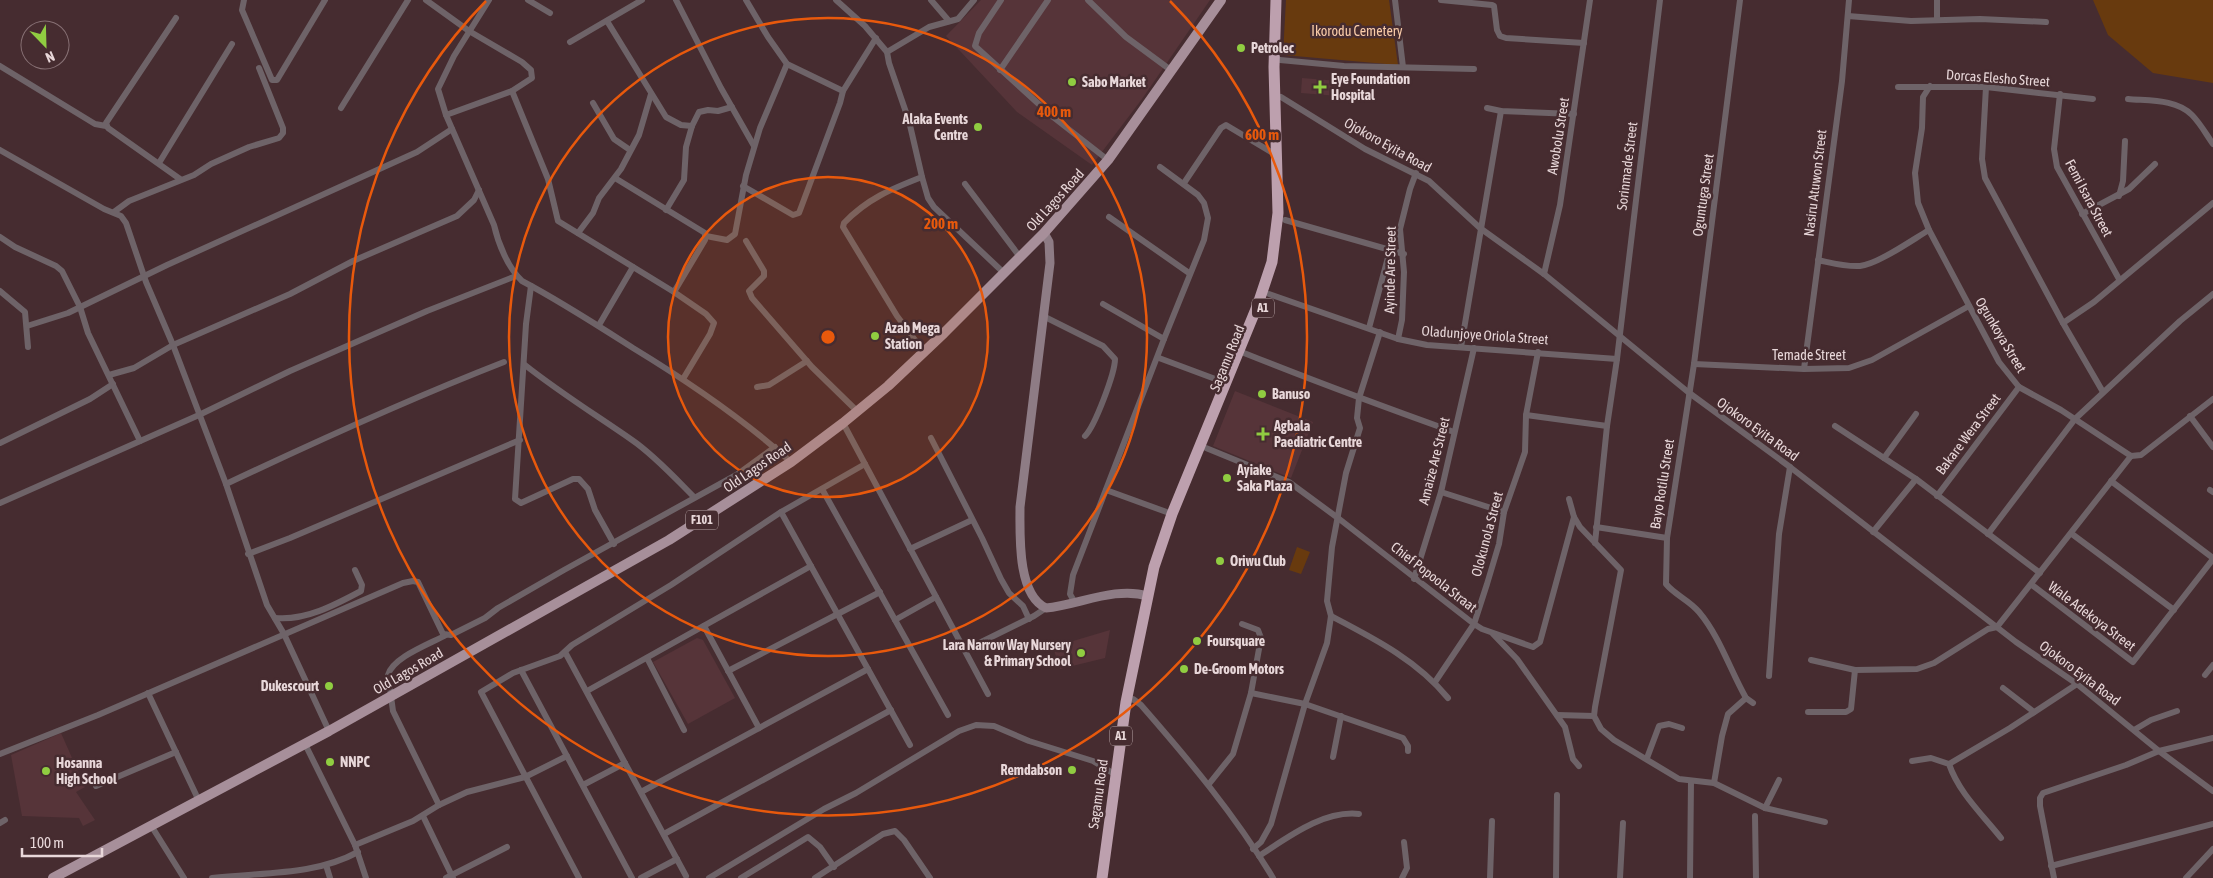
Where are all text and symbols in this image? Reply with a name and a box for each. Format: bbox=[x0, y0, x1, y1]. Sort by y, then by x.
north arrow bbox=[20, 20, 70, 70]
park label: Ikorodu Cemetery bbox=[1311, 23, 1403, 39]
place label: Petrolec bbox=[1251, 40, 1295, 56]
marker: Petrolec bbox=[1235, 42, 1247, 54]
text: N bbox=[43, 48, 57, 66]
street label: Dorcas Elesho Street bbox=[1946, 66, 2050, 90]
place label: Eye Foundation Hospital bbox=[1331, 71, 1410, 103]
place label: Sabo Market bbox=[1082, 74, 1146, 90]
marker: Sabo Market bbox=[1066, 76, 1078, 88]
marker: Eye Foundation Hospital bbox=[1313, 80, 1327, 94]
street label: Awobolu Street bbox=[1544, 96, 1572, 176]
text: 400 m bbox=[1036, 103, 1071, 120]
place label: Alaka Events Centre bbox=[902, 111, 968, 143]
street label: Ojokoro Eyita Road bbox=[1342, 114, 1434, 176]
marker: Alaka Events Centre bbox=[972, 121, 984, 133]
street label: Sorinmade Street bbox=[1614, 121, 1640, 211]
text: 600 m bbox=[1245, 126, 1279, 143]
street label: Nasiru Atuwon Street bbox=[1801, 129, 1829, 237]
street label: Oguntuga Street bbox=[1689, 153, 1717, 237]
street label: Femi Isara Street bbox=[2062, 157, 2116, 239]
street label: Old Lagos Road bbox=[1023, 166, 1087, 234]
text: 200 m bbox=[924, 215, 958, 232]
street label: Ayinde Are Street bbox=[1381, 226, 1399, 314]
street label: Ogunkoya Street bbox=[1972, 295, 2030, 375]
road number: A1 bbox=[1252, 298, 1274, 318]
place label: Azab Mega Station bbox=[884, 320, 940, 352]
street label: Sagamu Road bbox=[1206, 322, 1248, 394]
street label: Oladunjoye Oriola Street bbox=[1421, 323, 1549, 347]
centre of rings bbox=[819, 328, 837, 346]
marker: Azab Mega Station bbox=[869, 330, 881, 342]
street label: Temade Street bbox=[1772, 347, 1846, 363]
place label: Banuso bbox=[1272, 386, 1311, 402]
marker: Banuso bbox=[1256, 388, 1268, 400]
street label: Bakare Wera Street bbox=[1932, 390, 2004, 478]
street label: Ojokoro Eyita Road bbox=[1714, 394, 1802, 464]
street label: Amaize Are Street bbox=[1415, 415, 1453, 507]
place label: Agbala Paediatric Centre bbox=[1273, 418, 1362, 450]
marker: Agbala Paediatric Centre bbox=[1256, 427, 1270, 441]
street label: Bayo Rotilu Street bbox=[1647, 438, 1677, 530]
street label: Old Lagos Road bbox=[720, 439, 794, 495]
place label: Ayiake Saka Plaza bbox=[1236, 462, 1293, 494]
marker: Ayiake Saka Plaza bbox=[1221, 472, 1233, 484]
street label: Olokunola Street bbox=[1468, 490, 1506, 578]
road number: F101 bbox=[686, 510, 718, 530]
street label: Chief Popoola Straat bbox=[1388, 539, 1480, 615]
place label: Oriwu Club bbox=[1230, 553, 1286, 569]
marker: Oriwu Club bbox=[1214, 555, 1226, 567]
street label: Wale Adekoya Street bbox=[2045, 578, 2139, 654]
place label: Foursquare bbox=[1207, 633, 1265, 649]
marker: Foursquare bbox=[1191, 635, 1203, 647]
place label: Lara Narrow Way Nursery & Primary School bbox=[943, 637, 1071, 669]
street label: Ojokoro Eyita Road bbox=[2036, 637, 2124, 709]
street label: Old Lagos Road bbox=[370, 645, 446, 697]
marker: Lara Narrow Way Nursery & Primary School bbox=[1075, 647, 1087, 659]
place label: De-Groom Motors bbox=[1194, 661, 1284, 677]
marker: De-Groom Motors bbox=[1178, 663, 1190, 675]
place label: Dukescourt bbox=[261, 678, 319, 694]
marker: Dukescourt bbox=[323, 680, 335, 692]
road number: A1 bbox=[1110, 726, 1132, 746]
place label: NNPC bbox=[340, 754, 370, 770]
place label: Hosanna High School bbox=[56, 755, 117, 787]
marker: NNPC bbox=[324, 756, 336, 768]
street label: Sagamu Road bbox=[1085, 758, 1111, 830]
place label: Remdabson bbox=[1000, 762, 1062, 778]
marker: Remdabson bbox=[1066, 764, 1078, 776]
marker: Hosanna High School bbox=[40, 765, 52, 777]
scale bar bbox=[22, 826, 102, 858]
text: 100 m bbox=[30, 834, 64, 851]

